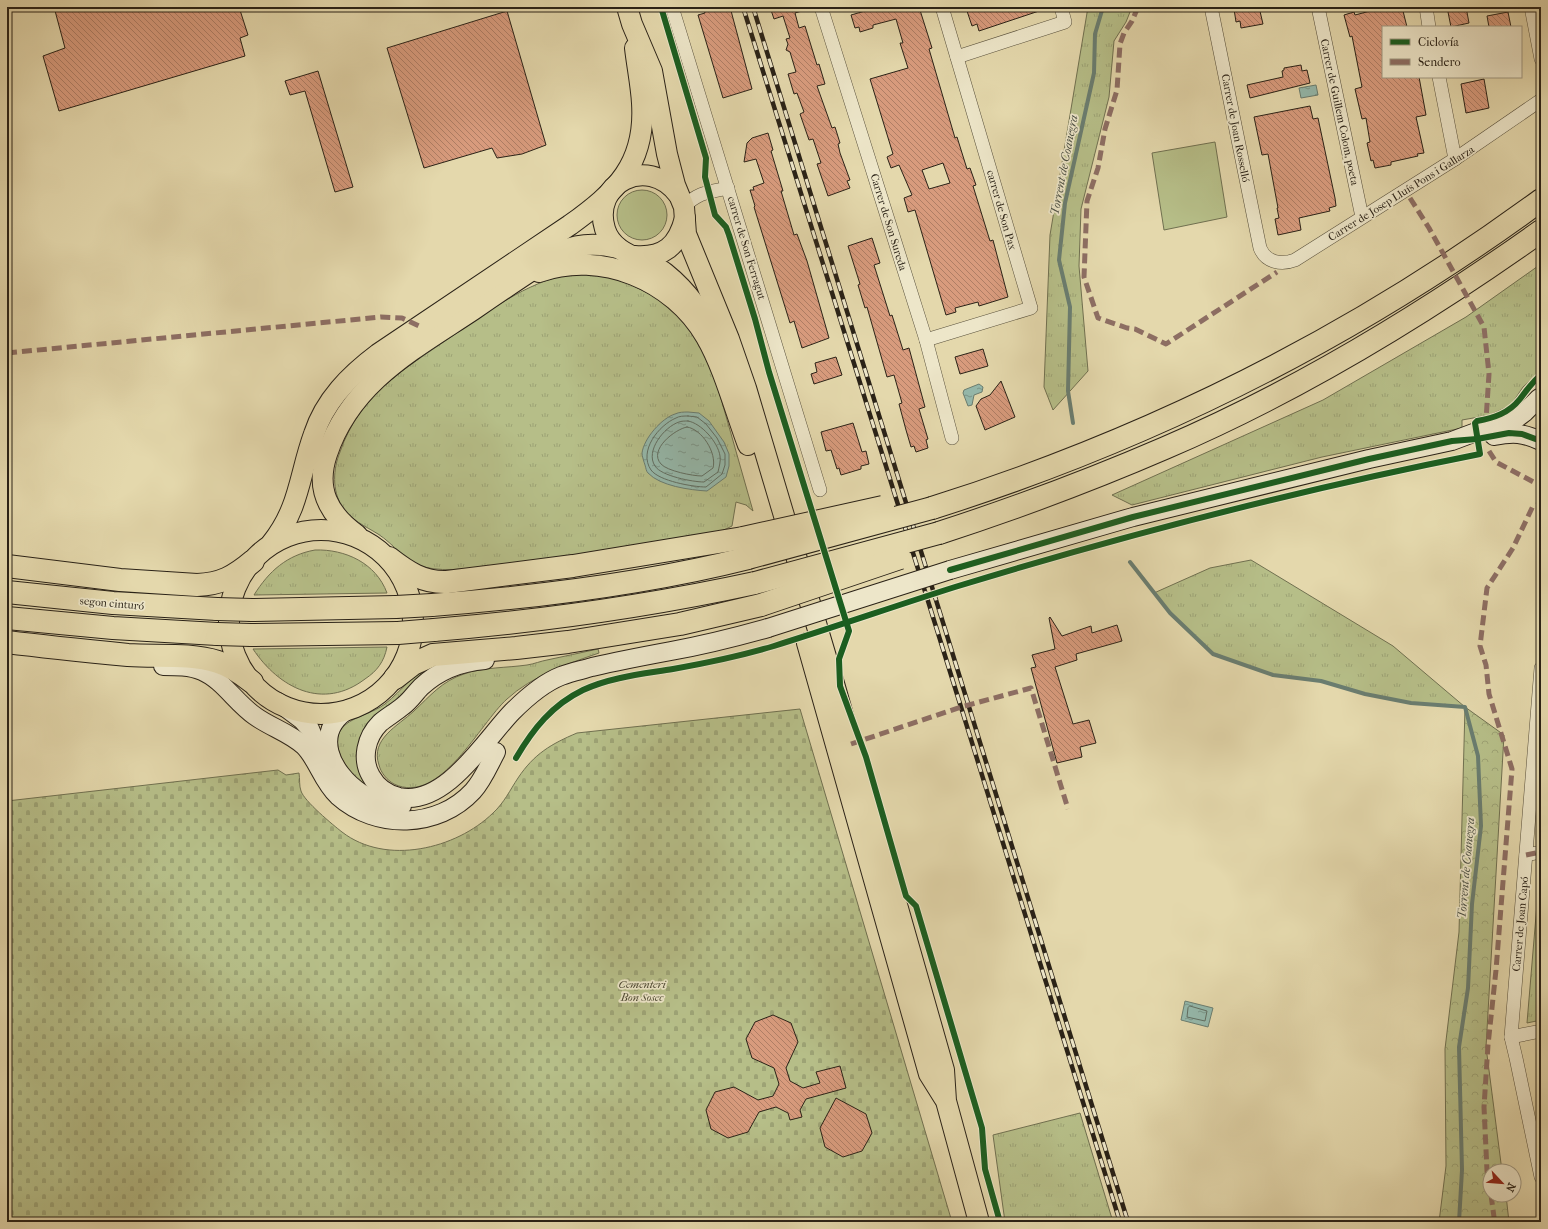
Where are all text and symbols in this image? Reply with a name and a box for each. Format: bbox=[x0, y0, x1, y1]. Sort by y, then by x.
legend bbox=[1382, 26, 1522, 78]
text: Ciclovía bbox=[1418, 35, 1459, 49]
street label: Carrer de Guillem Colom, poeta bbox=[1318, 38, 1362, 187]
text: Sendero bbox=[1418, 55, 1461, 69]
street label: Carrer de Joan Rosselló bbox=[1219, 73, 1252, 184]
water label: Torrent de Coanegra bbox=[1047, 114, 1081, 216]
street label: Carrer de Josep Lluís Pons i Gallarza bbox=[1326, 142, 1477, 244]
street label: carrer de Son Pax bbox=[984, 169, 1019, 252]
street label: Carrer de Son Sureda bbox=[868, 172, 910, 273]
street label: carrer de Son Ferragut bbox=[725, 195, 768, 301]
street label: segon cinturó bbox=[79, 594, 145, 613]
water label: Torrent de Coanegra bbox=[1455, 817, 1477, 919]
street label: Carrer de Joan Capó bbox=[1510, 876, 1531, 972]
park label: Cementeri Bon Sosec bbox=[618, 978, 666, 1004]
north arrow bbox=[1482, 1163, 1522, 1203]
text: N bbox=[1503, 1181, 1518, 1194]

